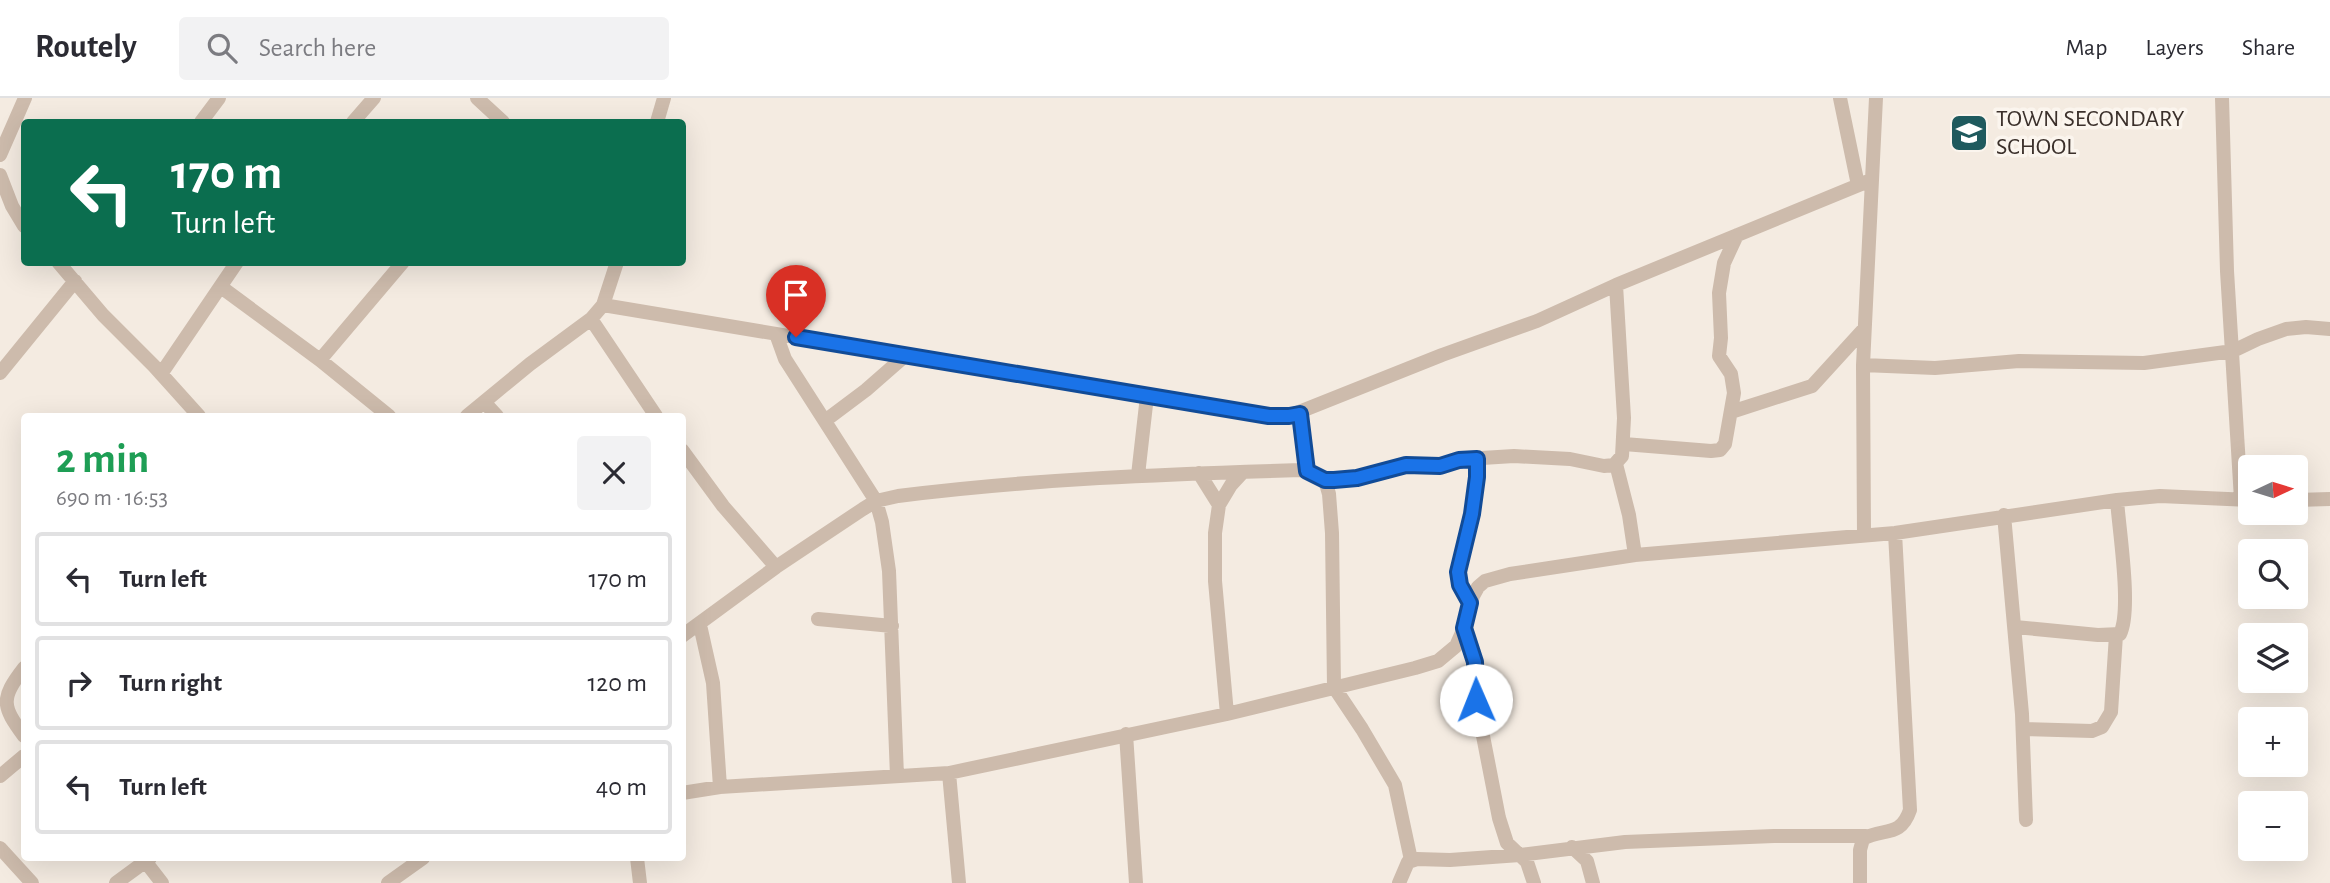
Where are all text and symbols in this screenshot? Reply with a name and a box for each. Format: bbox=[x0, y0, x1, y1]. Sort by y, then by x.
search box bbox=[179, 17, 669, 80]
icon: search bbox=[203, 29, 241, 67]
text: Routely bbox=[35, 31, 137, 64]
text: Search here bbox=[259, 35, 376, 61]
text: Map bbox=[2065, 36, 2107, 60]
text: Layers bbox=[2145, 36, 2204, 60]
text: Share bbox=[2242, 36, 2295, 60]
place label: TOWN SECONDARY SCHOOL bbox=[1996, 107, 2185, 159]
school or university icon: TOWN SECONDARY SCHOOL bbox=[1948, 112, 1990, 154]
icon: left bbox=[56, 147, 147, 238]
text: 170 m bbox=[171, 149, 282, 198]
text: Turn left bbox=[171, 207, 275, 239]
pin bbox=[766, 265, 826, 337]
icon: arrive bbox=[777, 276, 815, 314]
button: close bbox=[577, 436, 651, 510]
text: 2 min bbox=[56, 438, 149, 480]
north arrow bbox=[2238, 455, 2308, 525]
map controls bbox=[2238, 455, 2308, 861]
text: 690 m · 16:53 bbox=[56, 487, 168, 510]
button: search bbox=[2238, 539, 2308, 609]
icon: left bbox=[60, 560, 98, 598]
text: Turn left bbox=[119, 566, 207, 592]
text: 170 m bbox=[588, 566, 647, 592]
button: layers bbox=[2238, 623, 2308, 693]
position arrow bbox=[1439, 663, 1513, 737]
icon: right bbox=[60, 664, 98, 702]
text: Turn right bbox=[119, 670, 222, 696]
text: 120 m bbox=[587, 670, 647, 696]
button: + bbox=[2238, 707, 2308, 777]
icon: left bbox=[60, 768, 98, 806]
text: Turn left bbox=[119, 774, 207, 800]
text: 40 m bbox=[596, 774, 647, 800]
button: − bbox=[2238, 791, 2308, 861]

